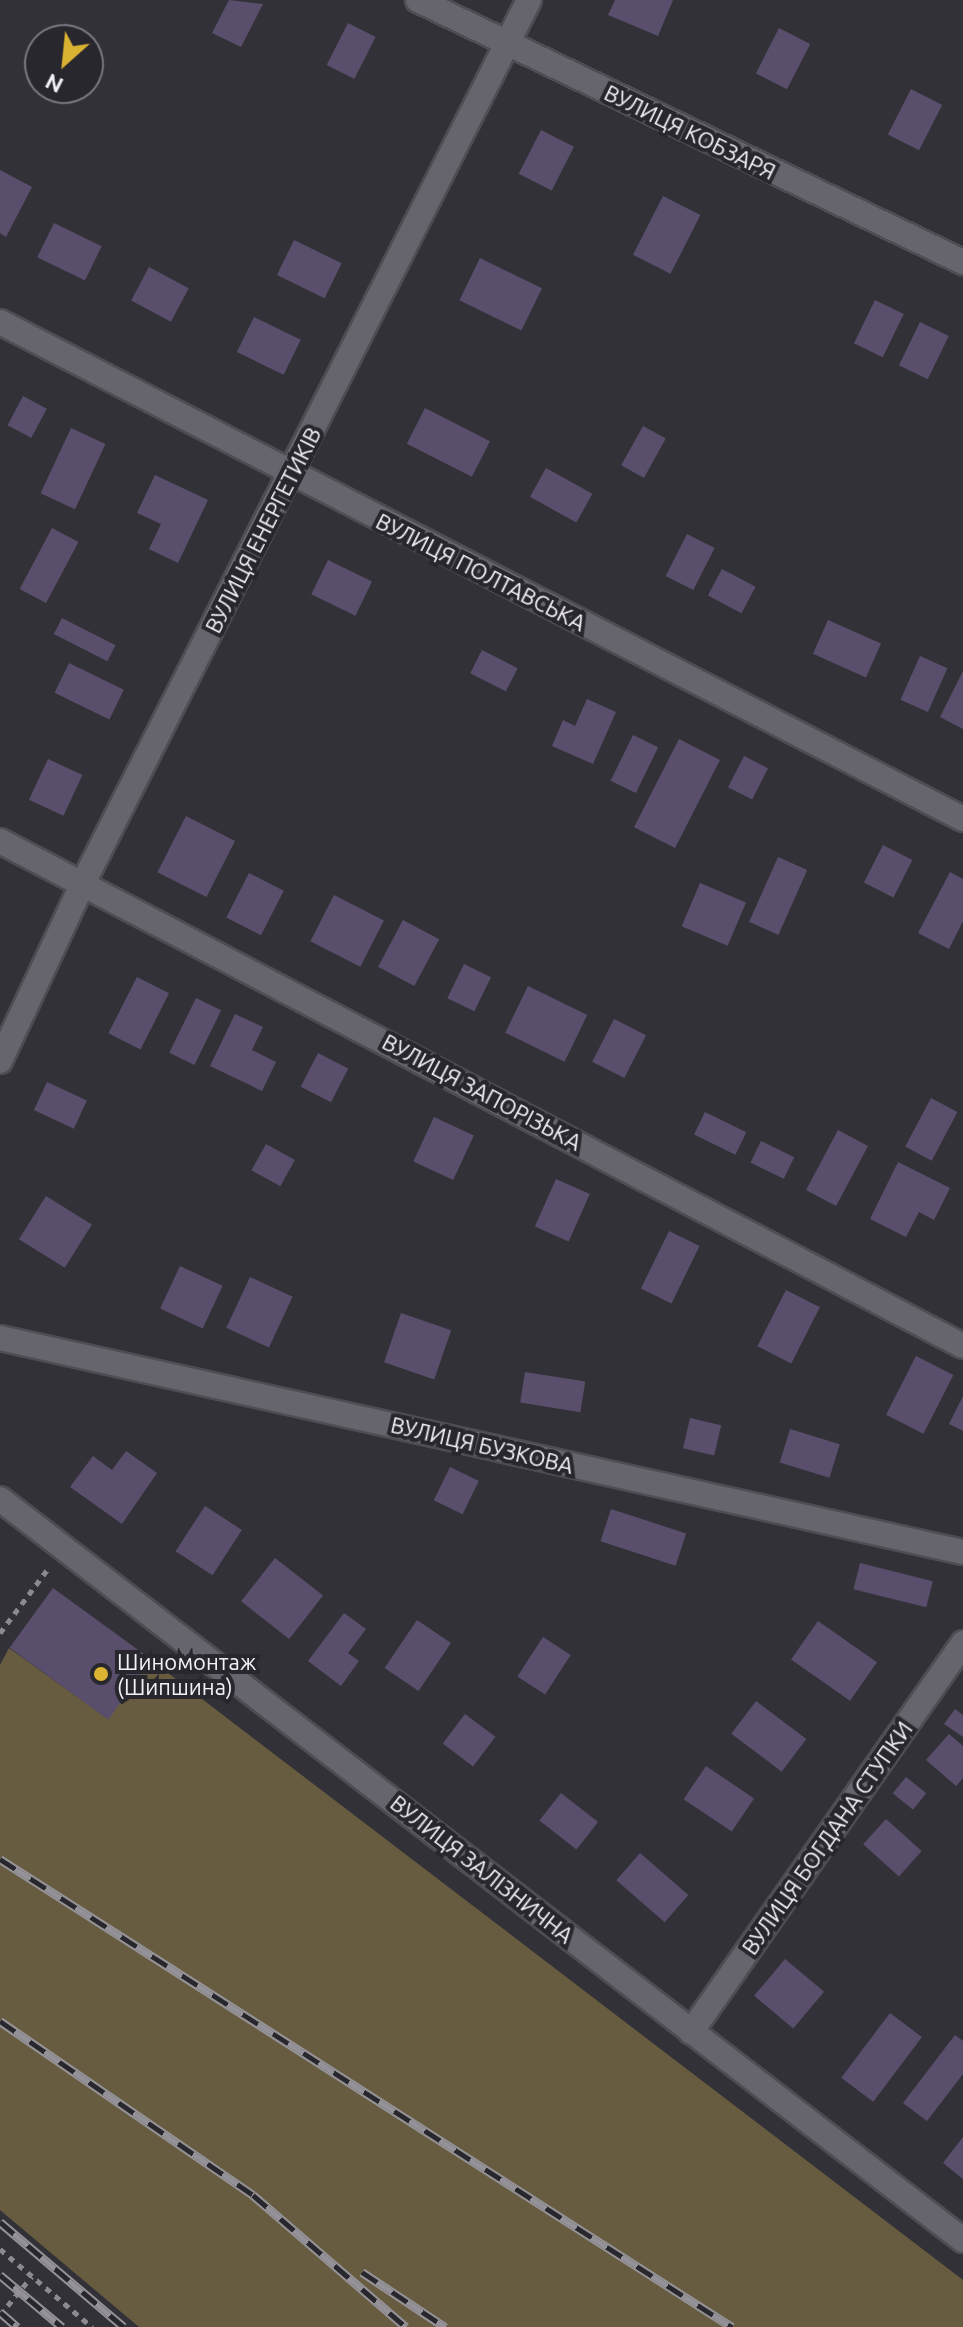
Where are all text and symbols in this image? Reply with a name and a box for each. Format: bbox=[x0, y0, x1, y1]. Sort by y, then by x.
north arrow bbox=[24, 24, 104, 104]
text: N bbox=[41, 69, 67, 99]
street label: ВУЛИЦЯ КОБЗАРЯ bbox=[600, 79, 780, 185]
street label: ВУЛИЦЯ ЕНЕРГЕТИКІВ bbox=[200, 423, 326, 637]
street label: ВУЛИЦЯ ПОЛТАВСЬКА bbox=[372, 508, 590, 636]
street label: ВУЛИЦЯ ЗАПОРІЗЬКА bbox=[378, 1028, 586, 1156]
street label: ВУЛИЦЯ БУЗКОВА bbox=[388, 1411, 576, 1479]
place label: Шиномонтаж (Шипшина) bbox=[117, 1648, 256, 1700]
marker: Шиномонтаж (Шипшина) bbox=[92, 1665, 110, 1683]
street label: ВУЛИЦЯ БОГДАНА СТУПКИ bbox=[736, 1716, 918, 1960]
street label: ВУЛИЦЯ ЗАЛІЗНИЧНА bbox=[385, 1789, 579, 1949]

